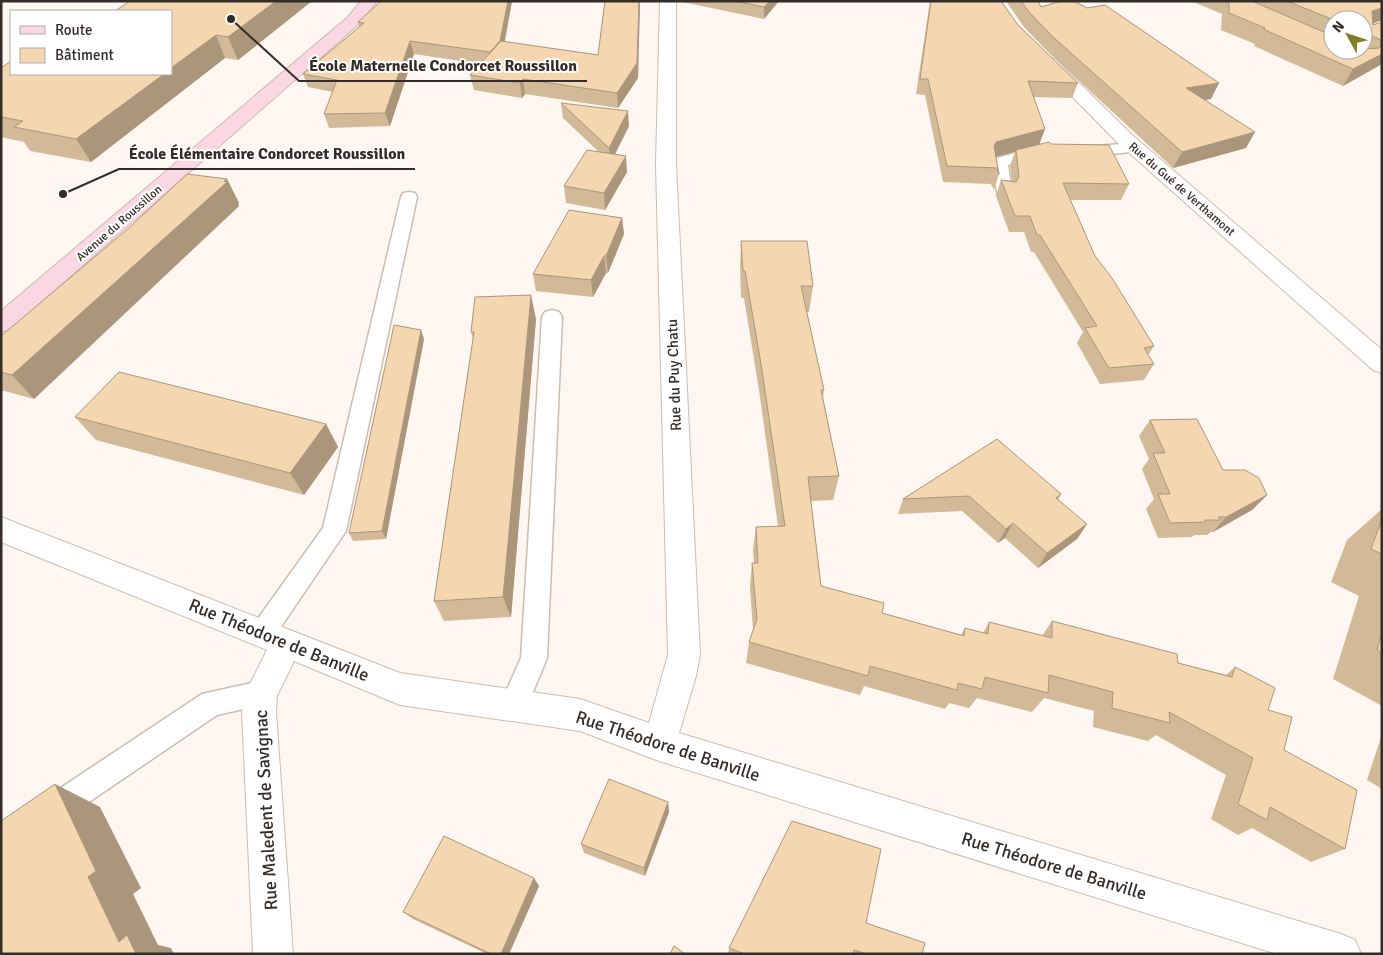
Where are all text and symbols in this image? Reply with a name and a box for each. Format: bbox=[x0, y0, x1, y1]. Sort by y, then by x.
legend bbox=[10, 10, 172, 75]
north arrow bbox=[1323, 10, 1373, 60]
text: N bbox=[1329, 18, 1348, 36]
text: Route bbox=[55, 21, 92, 39]
text: Bâtiment bbox=[55, 46, 114, 64]
callout: École Maternelle Condorcet Roussillon bbox=[299, 50, 587, 81]
text: École Maternelle Condorcet Roussillon bbox=[309, 56, 577, 76]
callout: École Élémentaire Condorcet Roussillon bbox=[119, 138, 415, 169]
street label: Rue du Gué de Verthamont bbox=[1125, 139, 1238, 240]
text: École Élémentaire Condorcet Roussillon bbox=[129, 144, 406, 164]
street label: Avenue du Roussillon bbox=[73, 182, 165, 265]
street label: Rue du Puy Chatu bbox=[663, 319, 685, 431]
street label: Rue Théodore de Banville bbox=[186, 594, 372, 686]
street label: Rue Théodore de Banville bbox=[573, 706, 763, 786]
street label: Rue Maledent de Savignac bbox=[250, 709, 282, 911]
street label: Rue Théodore de Banville bbox=[959, 827, 1149, 905]

